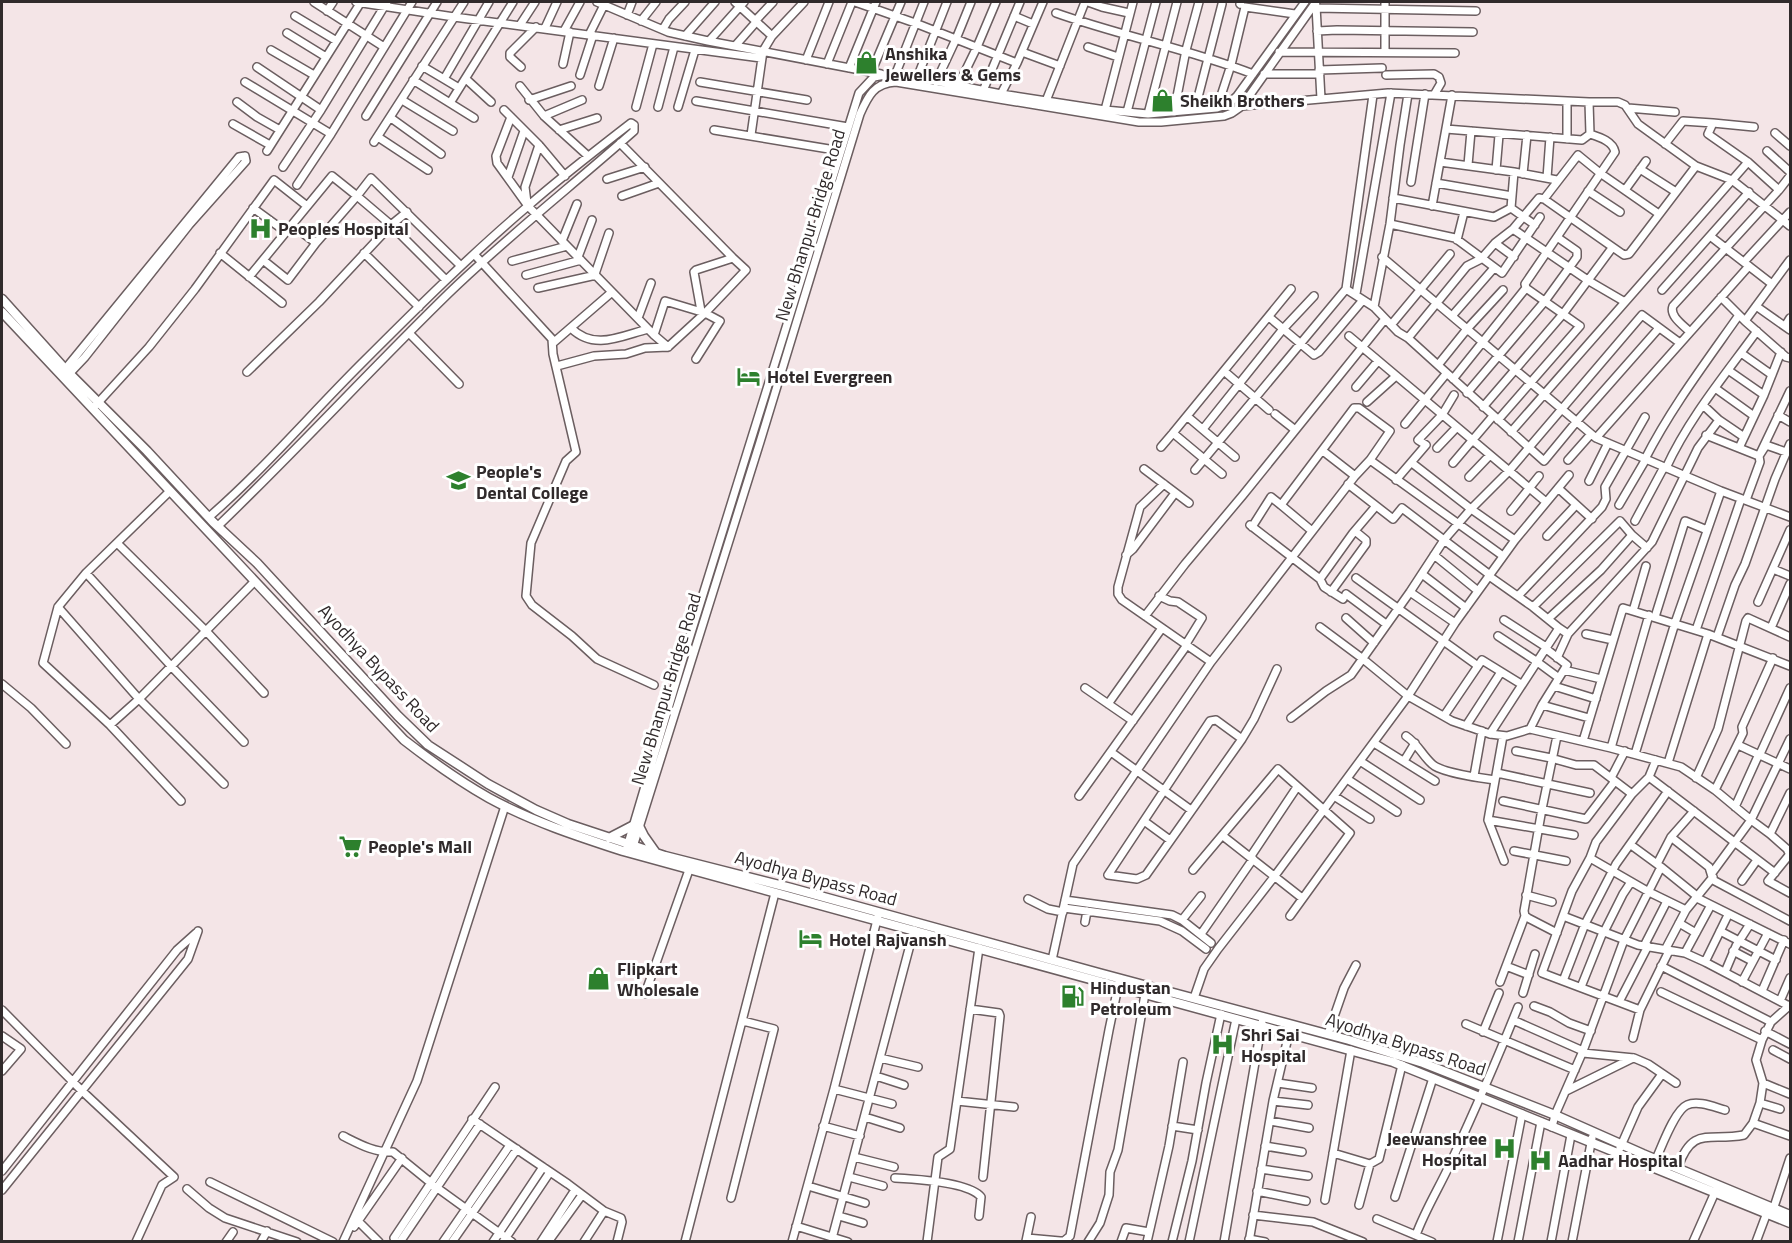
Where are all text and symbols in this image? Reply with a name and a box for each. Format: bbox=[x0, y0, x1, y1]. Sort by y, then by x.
place label: Anshika Jewellers & Gems bbox=[885, 40, 1021, 88]
shop icon: Anshika Jewellers & Gems bbox=[854, 50, 880, 76]
shop icon: Sheikh Brothers bbox=[1149, 87, 1175, 113]
place label: Sheikh Brothers bbox=[1180, 87, 1305, 114]
street label: New Bhanpur Bridge Road bbox=[768, 126, 852, 324]
hospital icon: Peoples Hospital bbox=[247, 215, 273, 241]
place label: Peoples Hospital bbox=[278, 215, 409, 242]
hotel icon: Hotel Evergreen bbox=[736, 363, 762, 389]
place label: Hotel Evergreen bbox=[767, 363, 893, 390]
place label: People's Dental College bbox=[476, 458, 588, 506]
school or university icon: People's Dental College bbox=[445, 468, 471, 494]
street label: New Bhanpur Bridge Road bbox=[624, 590, 708, 788]
street label: Ayodhya Bypass Road bbox=[312, 598, 446, 738]
supermarket icon: People's Mall bbox=[337, 833, 363, 859]
place label: People's Mall bbox=[368, 833, 472, 860]
street label: Ayodhya Bypass Road bbox=[732, 843, 900, 913]
hotel icon: Hotel Rajvansh bbox=[798, 926, 824, 952]
place label: Hotel Rajvansh bbox=[829, 926, 947, 953]
place label: Flipkart Wholesale bbox=[617, 955, 699, 1003]
shop icon: Flipkart Wholesale bbox=[586, 965, 612, 991]
place label: Hindustan Petroleum bbox=[1090, 974, 1172, 1022]
fuel station icon: Hindustan Petroleum bbox=[1059, 984, 1085, 1010]
street label: Ayodhya Bypass Road bbox=[1322, 1005, 1490, 1083]
place label: Shri Sai Hospital bbox=[1241, 1021, 1306, 1069]
hospital icon: Shri Sai Hospital bbox=[1210, 1031, 1236, 1057]
place label: Jeewanshree Hospital bbox=[1387, 1125, 1487, 1173]
hospital icon: Jeewanshree Hospital bbox=[1492, 1135, 1518, 1161]
hospital icon: Aadhar Hospital bbox=[1527, 1147, 1553, 1173]
place label: Aadhar Hospital bbox=[1558, 1147, 1683, 1174]

